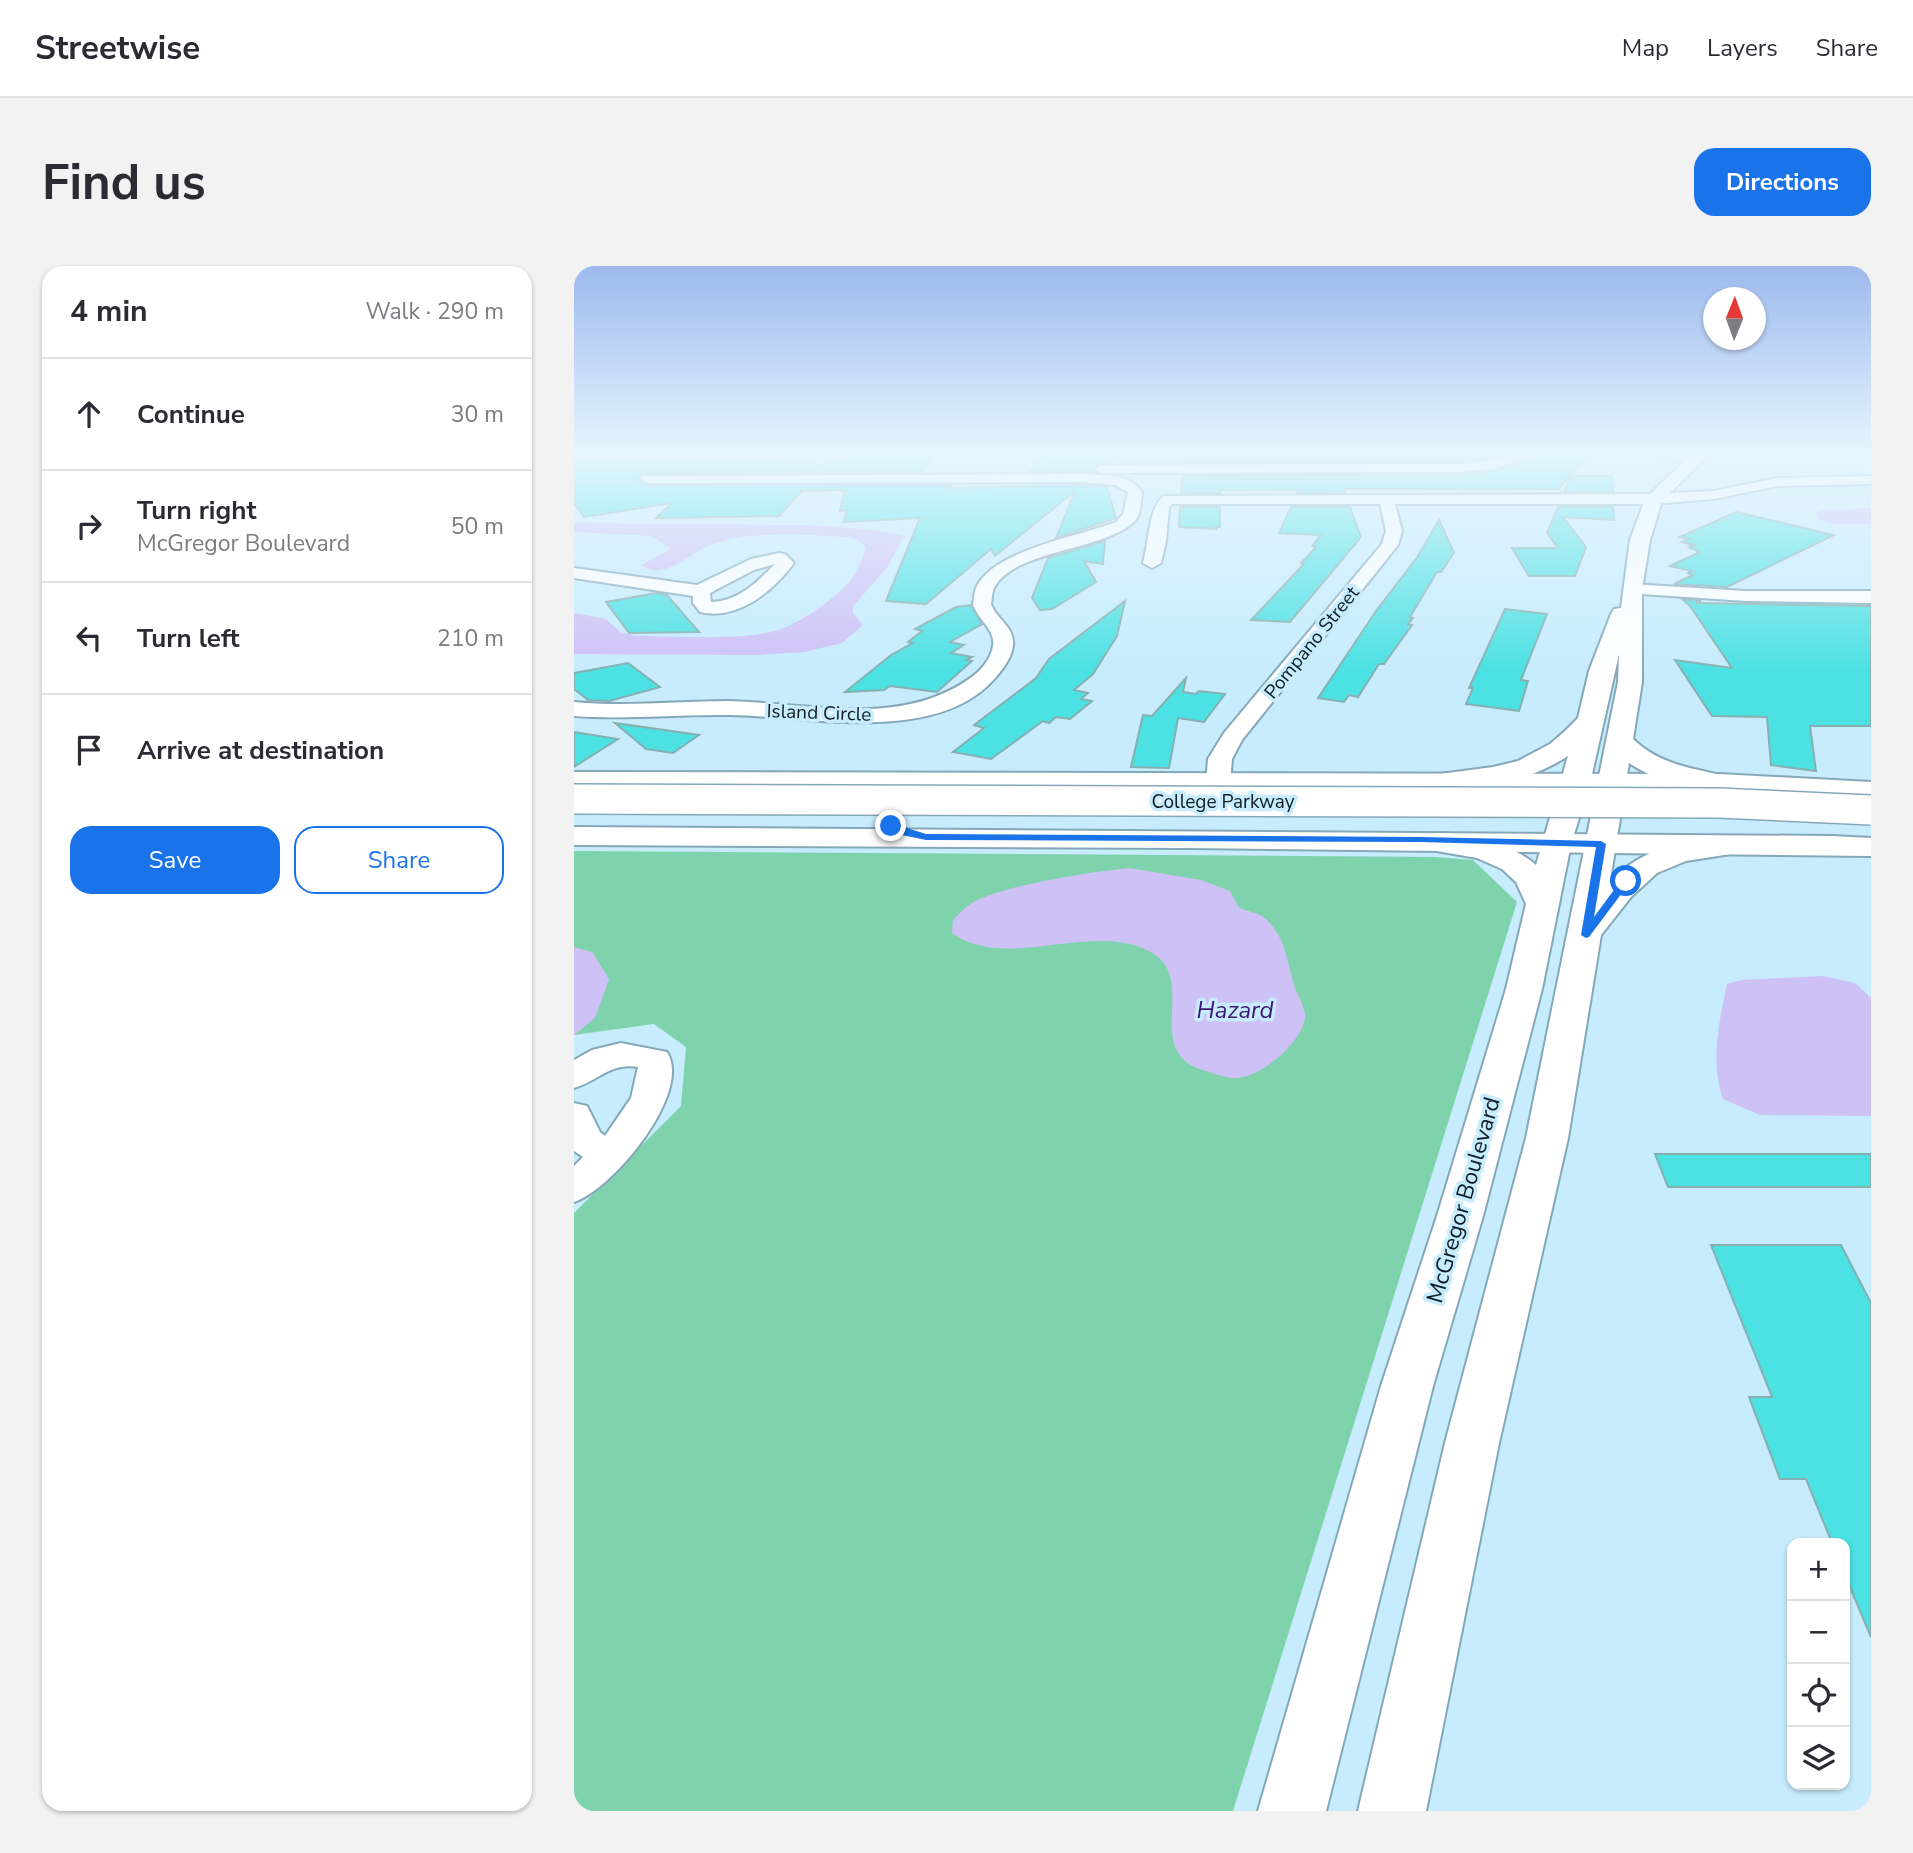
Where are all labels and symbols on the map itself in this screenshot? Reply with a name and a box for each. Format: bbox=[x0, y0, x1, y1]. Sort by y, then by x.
north arrow bbox=[1703, 287, 1766, 350]
street label: Pompano Street bbox=[1258, 581, 1365, 704]
street label: Island Circle bbox=[766, 698, 872, 728]
street label: College Parkway bbox=[1151, 789, 1295, 815]
route end bbox=[875, 810, 906, 841]
route start bbox=[1610, 865, 1641, 896]
water label: Hazard bbox=[1196, 994, 1274, 1026]
street label: McGregor Boulevard bbox=[1419, 1093, 1508, 1307]

